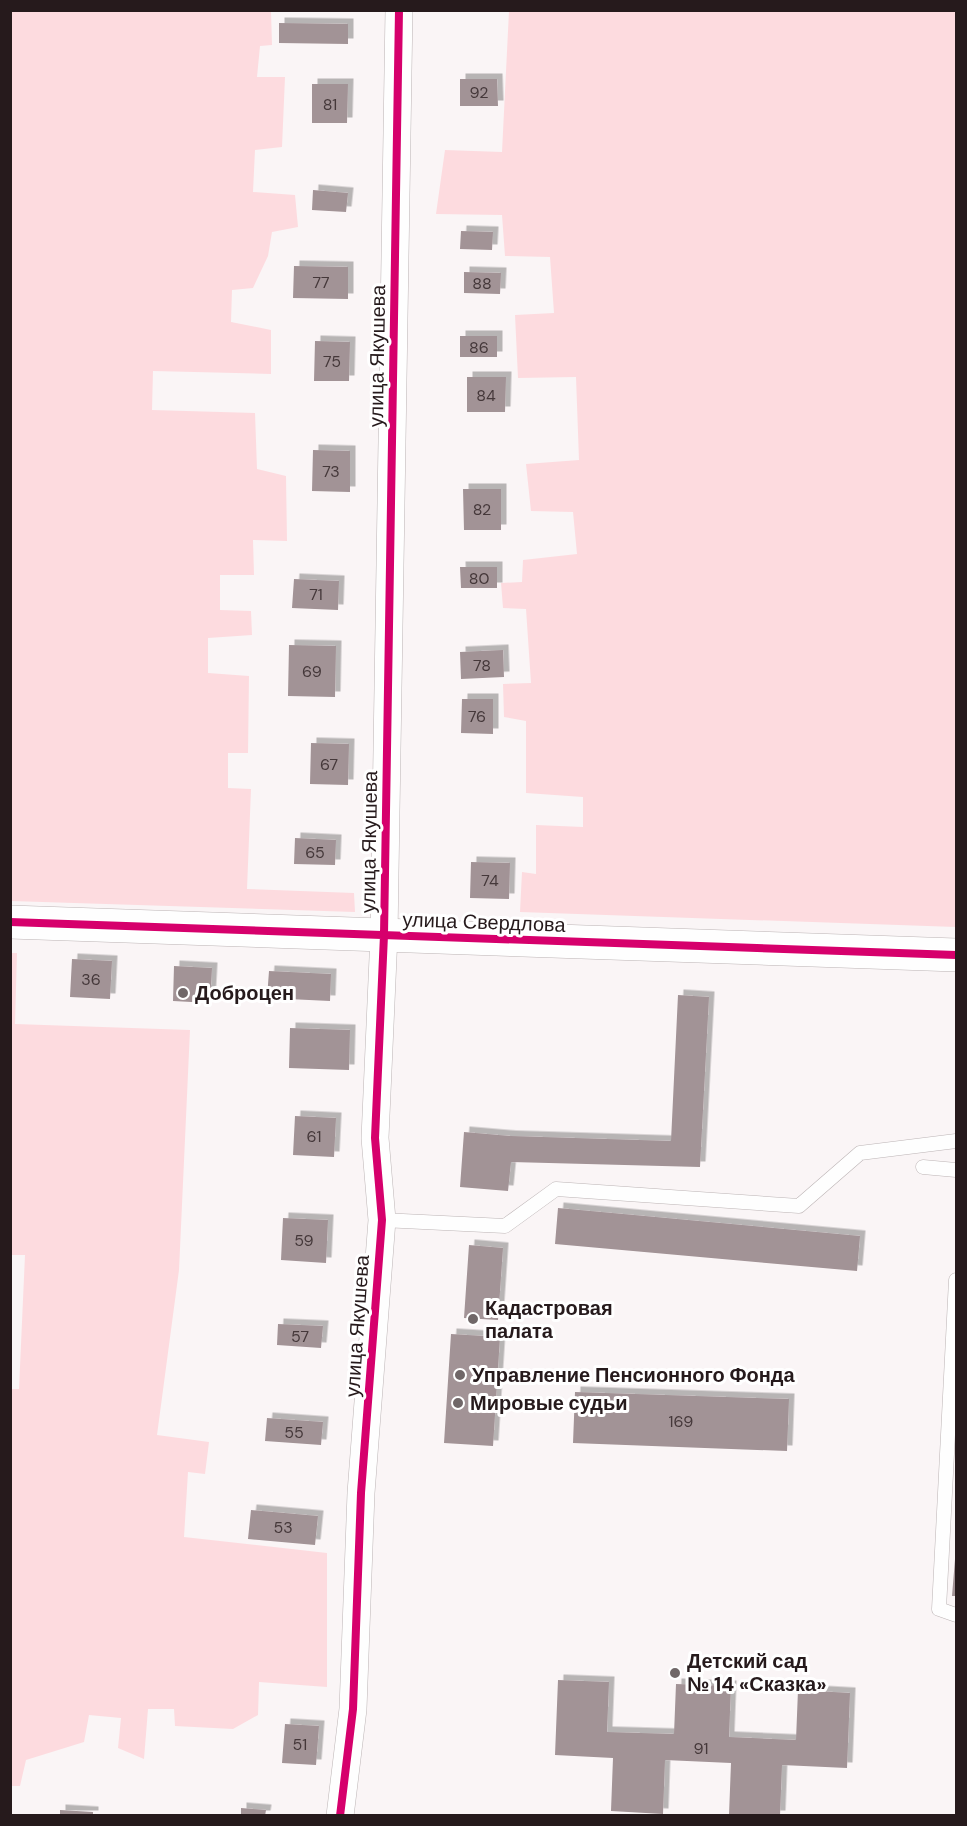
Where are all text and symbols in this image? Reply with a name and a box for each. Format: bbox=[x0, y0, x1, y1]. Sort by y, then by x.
house number: 92 bbox=[470, 82, 489, 103]
house number: 81 bbox=[323, 94, 337, 115]
house number: 77 bbox=[312, 272, 330, 293]
house number: 88 bbox=[472, 273, 492, 294]
street label: улица Якушева bbox=[363, 284, 391, 427]
house number: 86 bbox=[469, 337, 489, 358]
house number: 75 bbox=[323, 351, 341, 372]
house number: 84 bbox=[476, 385, 496, 406]
house number: 73 bbox=[322, 461, 340, 482]
house number: 82 bbox=[473, 499, 491, 520]
house number: 80 bbox=[469, 568, 489, 589]
house number: 71 bbox=[309, 584, 323, 605]
house number: 78 bbox=[473, 655, 491, 676]
house number: 69 bbox=[302, 661, 322, 682]
house number: 76 bbox=[468, 706, 486, 727]
house number: 67 bbox=[320, 754, 338, 775]
street label: улица Якушева bbox=[355, 770, 383, 913]
house number: 65 bbox=[305, 842, 325, 863]
house number: 74 bbox=[481, 870, 499, 891]
street label: улица Свердлова bbox=[402, 906, 567, 938]
house number: 36 bbox=[81, 969, 101, 990]
place label: Доброцен bbox=[195, 980, 294, 1006]
marker: Доброцен bbox=[176, 986, 190, 1000]
house number: 61 bbox=[306, 1126, 322, 1147]
house number: 59 bbox=[294, 1230, 314, 1251]
street label: улица Якушева bbox=[339, 1253, 375, 1398]
place label: Кадастровая палата bbox=[485, 1295, 613, 1344]
marker: Кадастровая палата bbox=[466, 1312, 480, 1326]
house number: 57 bbox=[291, 1326, 309, 1347]
place label: Управление Пенсионного Фонда bbox=[472, 1362, 796, 1388]
marker: Управление Пенсионного Фонда bbox=[453, 1368, 467, 1382]
place label: Мировые судьи bbox=[470, 1390, 628, 1416]
marker: Мировые судьи bbox=[451, 1396, 465, 1410]
house number: 169 bbox=[669, 1411, 693, 1432]
house number: 55 bbox=[284, 1422, 304, 1443]
house number: 53 bbox=[273, 1517, 293, 1538]
place label: Детский сад № 14 «Сказка» bbox=[687, 1648, 826, 1697]
marker: Детский сад № 14 «Сказка» bbox=[668, 1666, 682, 1680]
house number: 51 bbox=[293, 1734, 307, 1755]
house number: 91 bbox=[694, 1738, 708, 1759]

